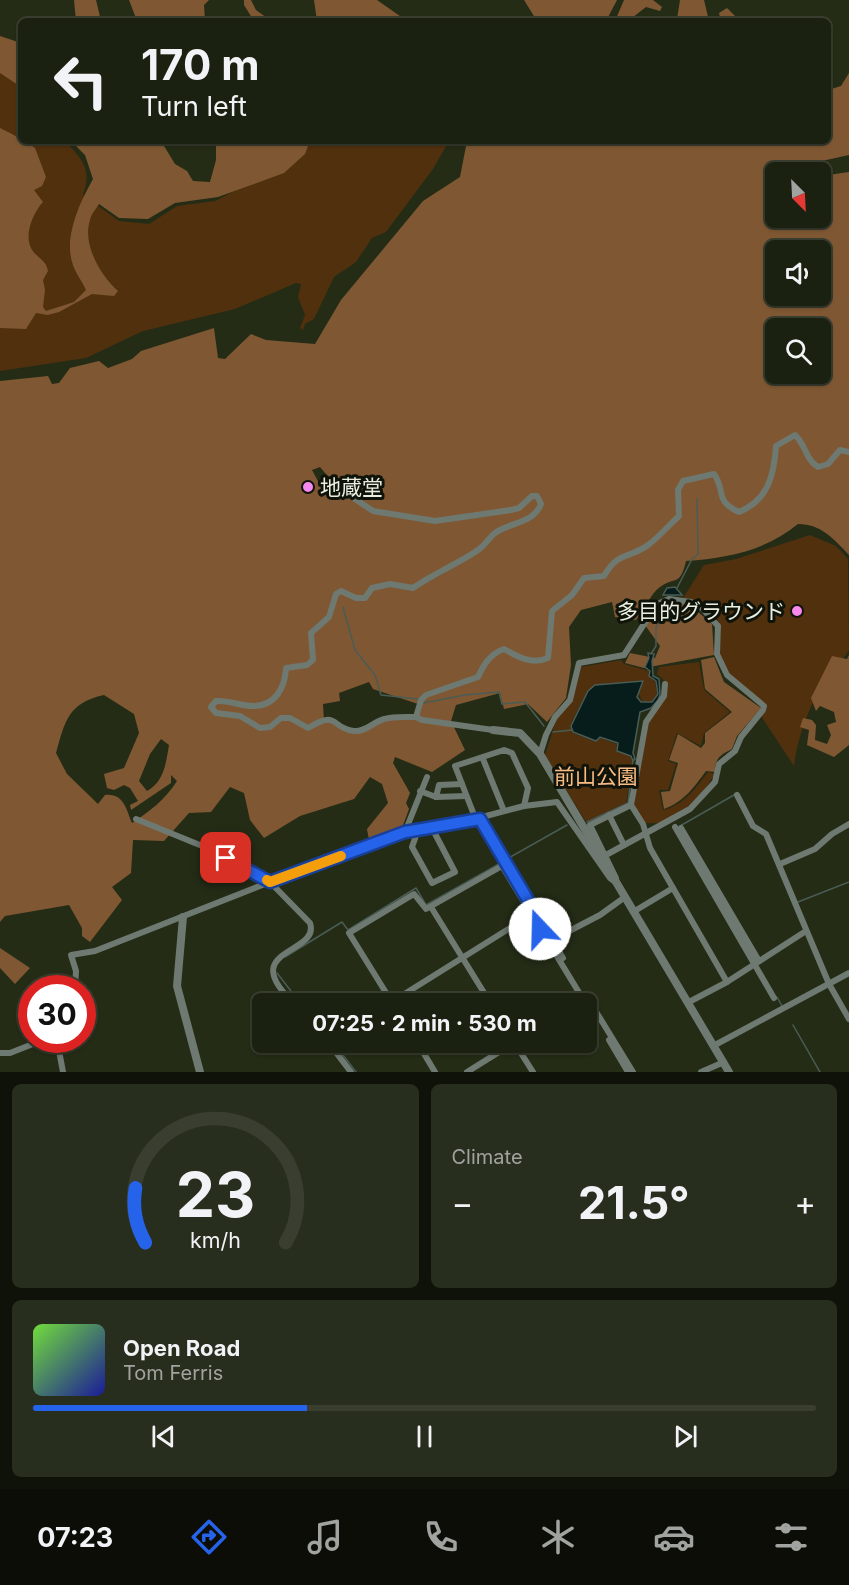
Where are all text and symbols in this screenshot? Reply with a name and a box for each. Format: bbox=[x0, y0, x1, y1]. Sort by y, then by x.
text: 170 m bbox=[141, 39, 259, 90]
icon: left bbox=[42, 42, 120, 120]
text: Turn left bbox=[141, 90, 247, 123]
north arrow bbox=[765, 162, 831, 228]
map controls bbox=[765, 162, 831, 384]
button: sound bbox=[765, 240, 831, 306]
button: search bbox=[765, 318, 831, 384]
place label: 地蔵堂 bbox=[320, 475, 383, 500]
marker: 地蔵堂 bbox=[301, 480, 315, 494]
place label: 多目的グラウンド bbox=[617, 599, 785, 624]
marker: 多目的グラウンド bbox=[790, 604, 804, 618]
park label: 前山公園 bbox=[554, 764, 638, 789]
pin bbox=[200, 832, 251, 883]
icon: arrive bbox=[209, 841, 242, 874]
position arrow bbox=[508, 897, 572, 961]
speed limit sign: 30 bbox=[18, 975, 96, 1053]
text: 07:25 · 2 min · 530 m bbox=[312, 1010, 537, 1036]
text: Climate bbox=[452, 1145, 523, 1169]
text: 23 bbox=[175, 1157, 255, 1232]
text: 21.5° bbox=[578, 1175, 690, 1230]
text: − bbox=[452, 1183, 473, 1223]
text: + bbox=[794, 1183, 816, 1223]
text: km/h bbox=[190, 1227, 241, 1253]
text: Open Road bbox=[123, 1335, 240, 1361]
text: Tom Ferris bbox=[123, 1361, 223, 1385]
icon: previous bbox=[147, 1420, 180, 1453]
icon: pause bbox=[408, 1420, 441, 1453]
icon: next bbox=[669, 1420, 702, 1453]
icon: directions bbox=[188, 1516, 230, 1558]
icon: music bbox=[304, 1516, 346, 1558]
icon: phone bbox=[420, 1516, 462, 1558]
icon: climate bbox=[537, 1516, 579, 1558]
icon: car bbox=[653, 1516, 695, 1558]
icon: filters bbox=[770, 1516, 812, 1558]
text: 07:23 bbox=[37, 1521, 113, 1554]

